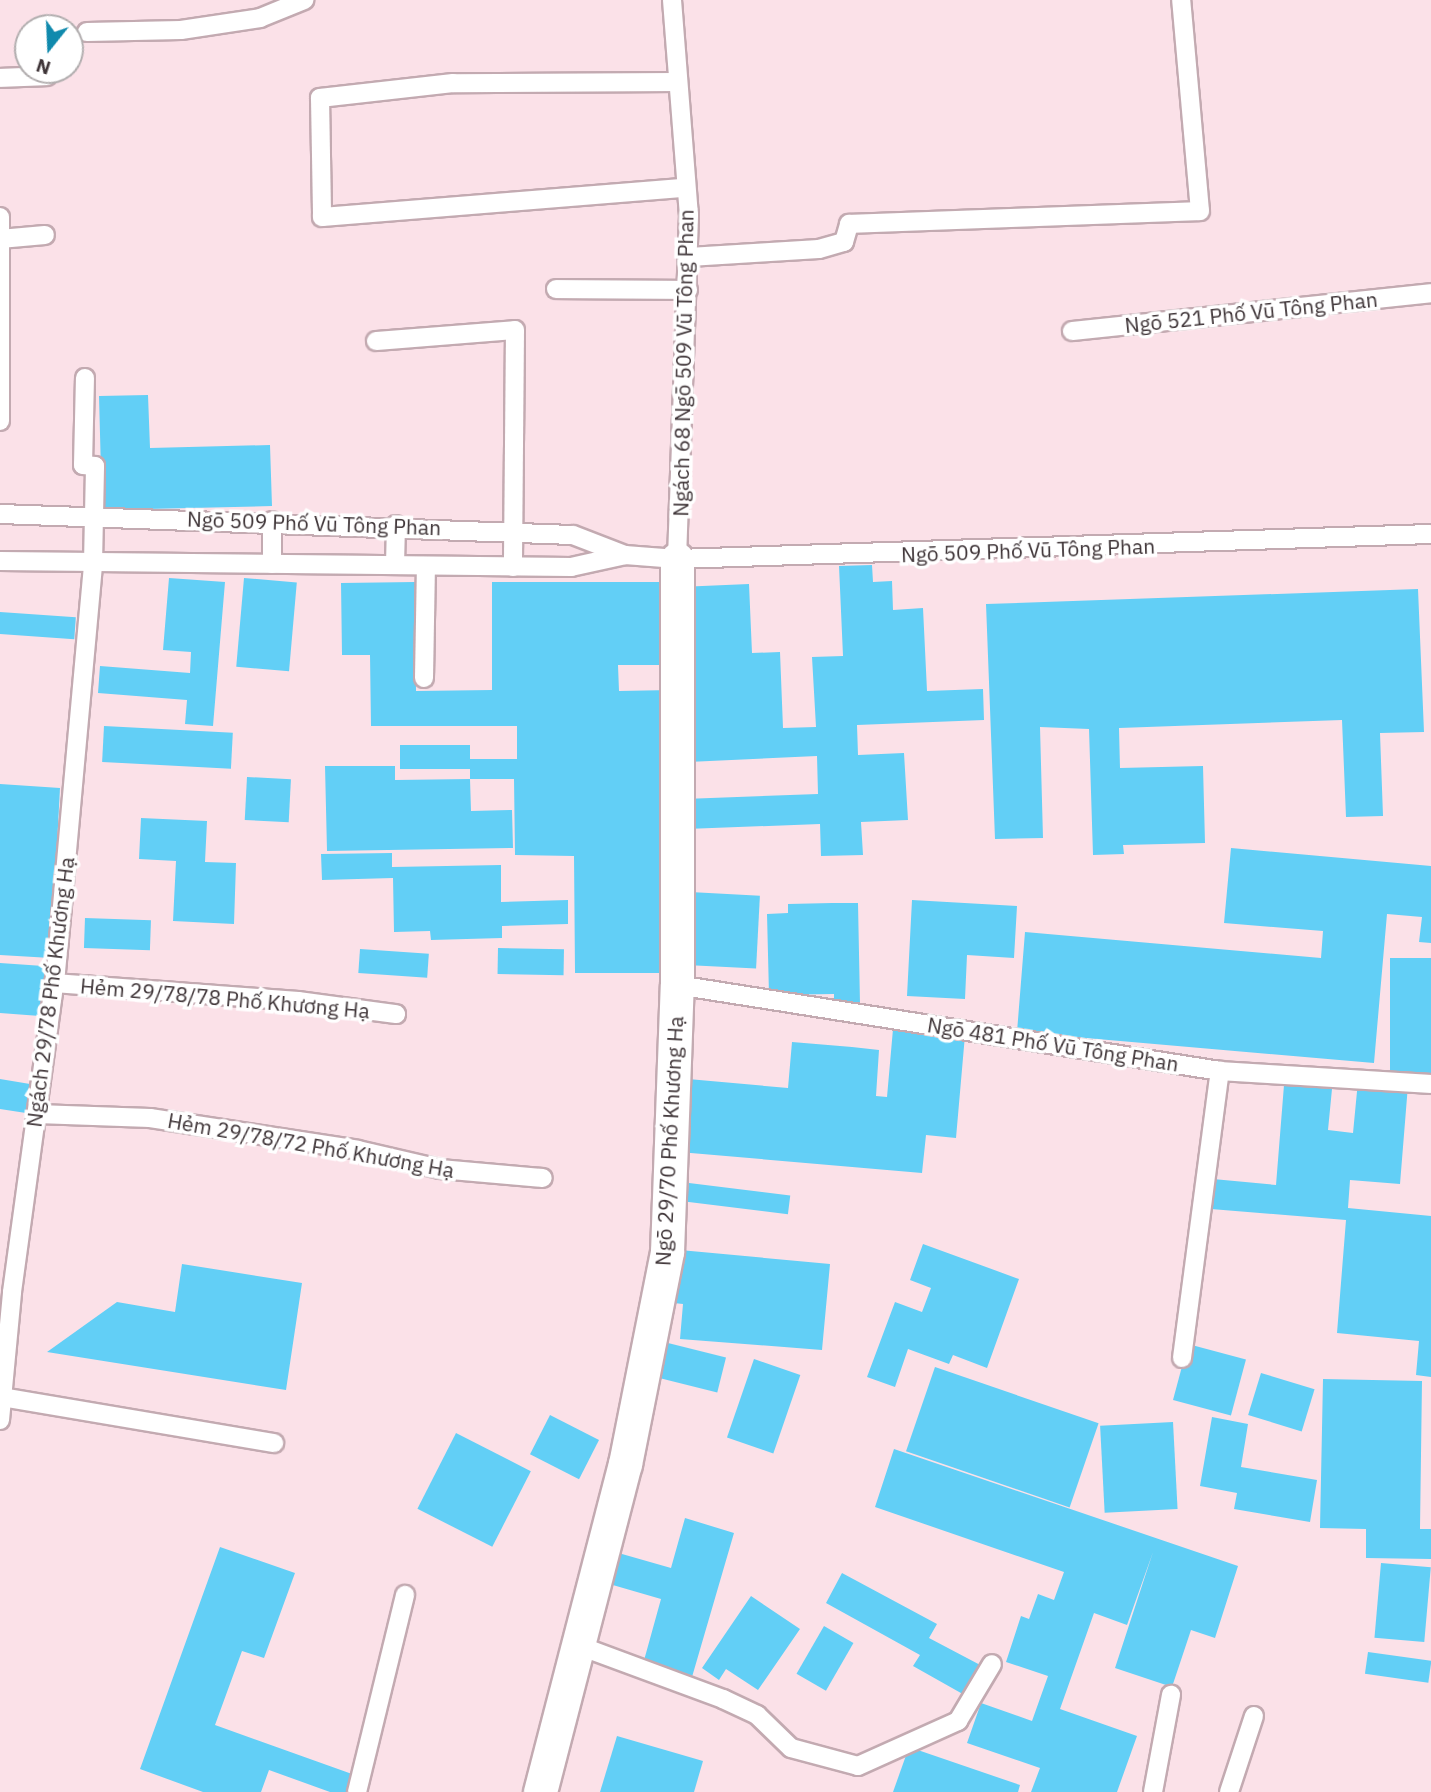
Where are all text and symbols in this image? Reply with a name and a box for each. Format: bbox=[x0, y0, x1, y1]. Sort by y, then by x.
north arrow bbox=[14, 14, 84, 84]
text: N bbox=[33, 54, 53, 81]
street label: Ngách 68 Ngõ 509 Vũ Tông Phan bbox=[668, 209, 698, 517]
street label: Ngõ 521 Phố Vũ Tông Phan bbox=[1123, 286, 1379, 338]
street label: Ngõ 509 Phố Vũ Tông Phan bbox=[187, 506, 441, 540]
street label: Ngõ 509 Phố Vũ Tông Phan bbox=[901, 533, 1155, 567]
street label: Ngách 29/78 Phố Khương Hạ bbox=[21, 855, 79, 1129]
street label: Hẻm 29/78/78 Phố Khương Hạ bbox=[79, 973, 371, 1023]
street label: Ngõ 481 Phố Vũ Tông Phan bbox=[926, 1012, 1180, 1076]
street label: Ngõ 29/70 Phố Khương Hạ bbox=[650, 1015, 688, 1267]
street label: Hẻm 29/78/72 Phố Khương Hạ bbox=[166, 1107, 456, 1183]

